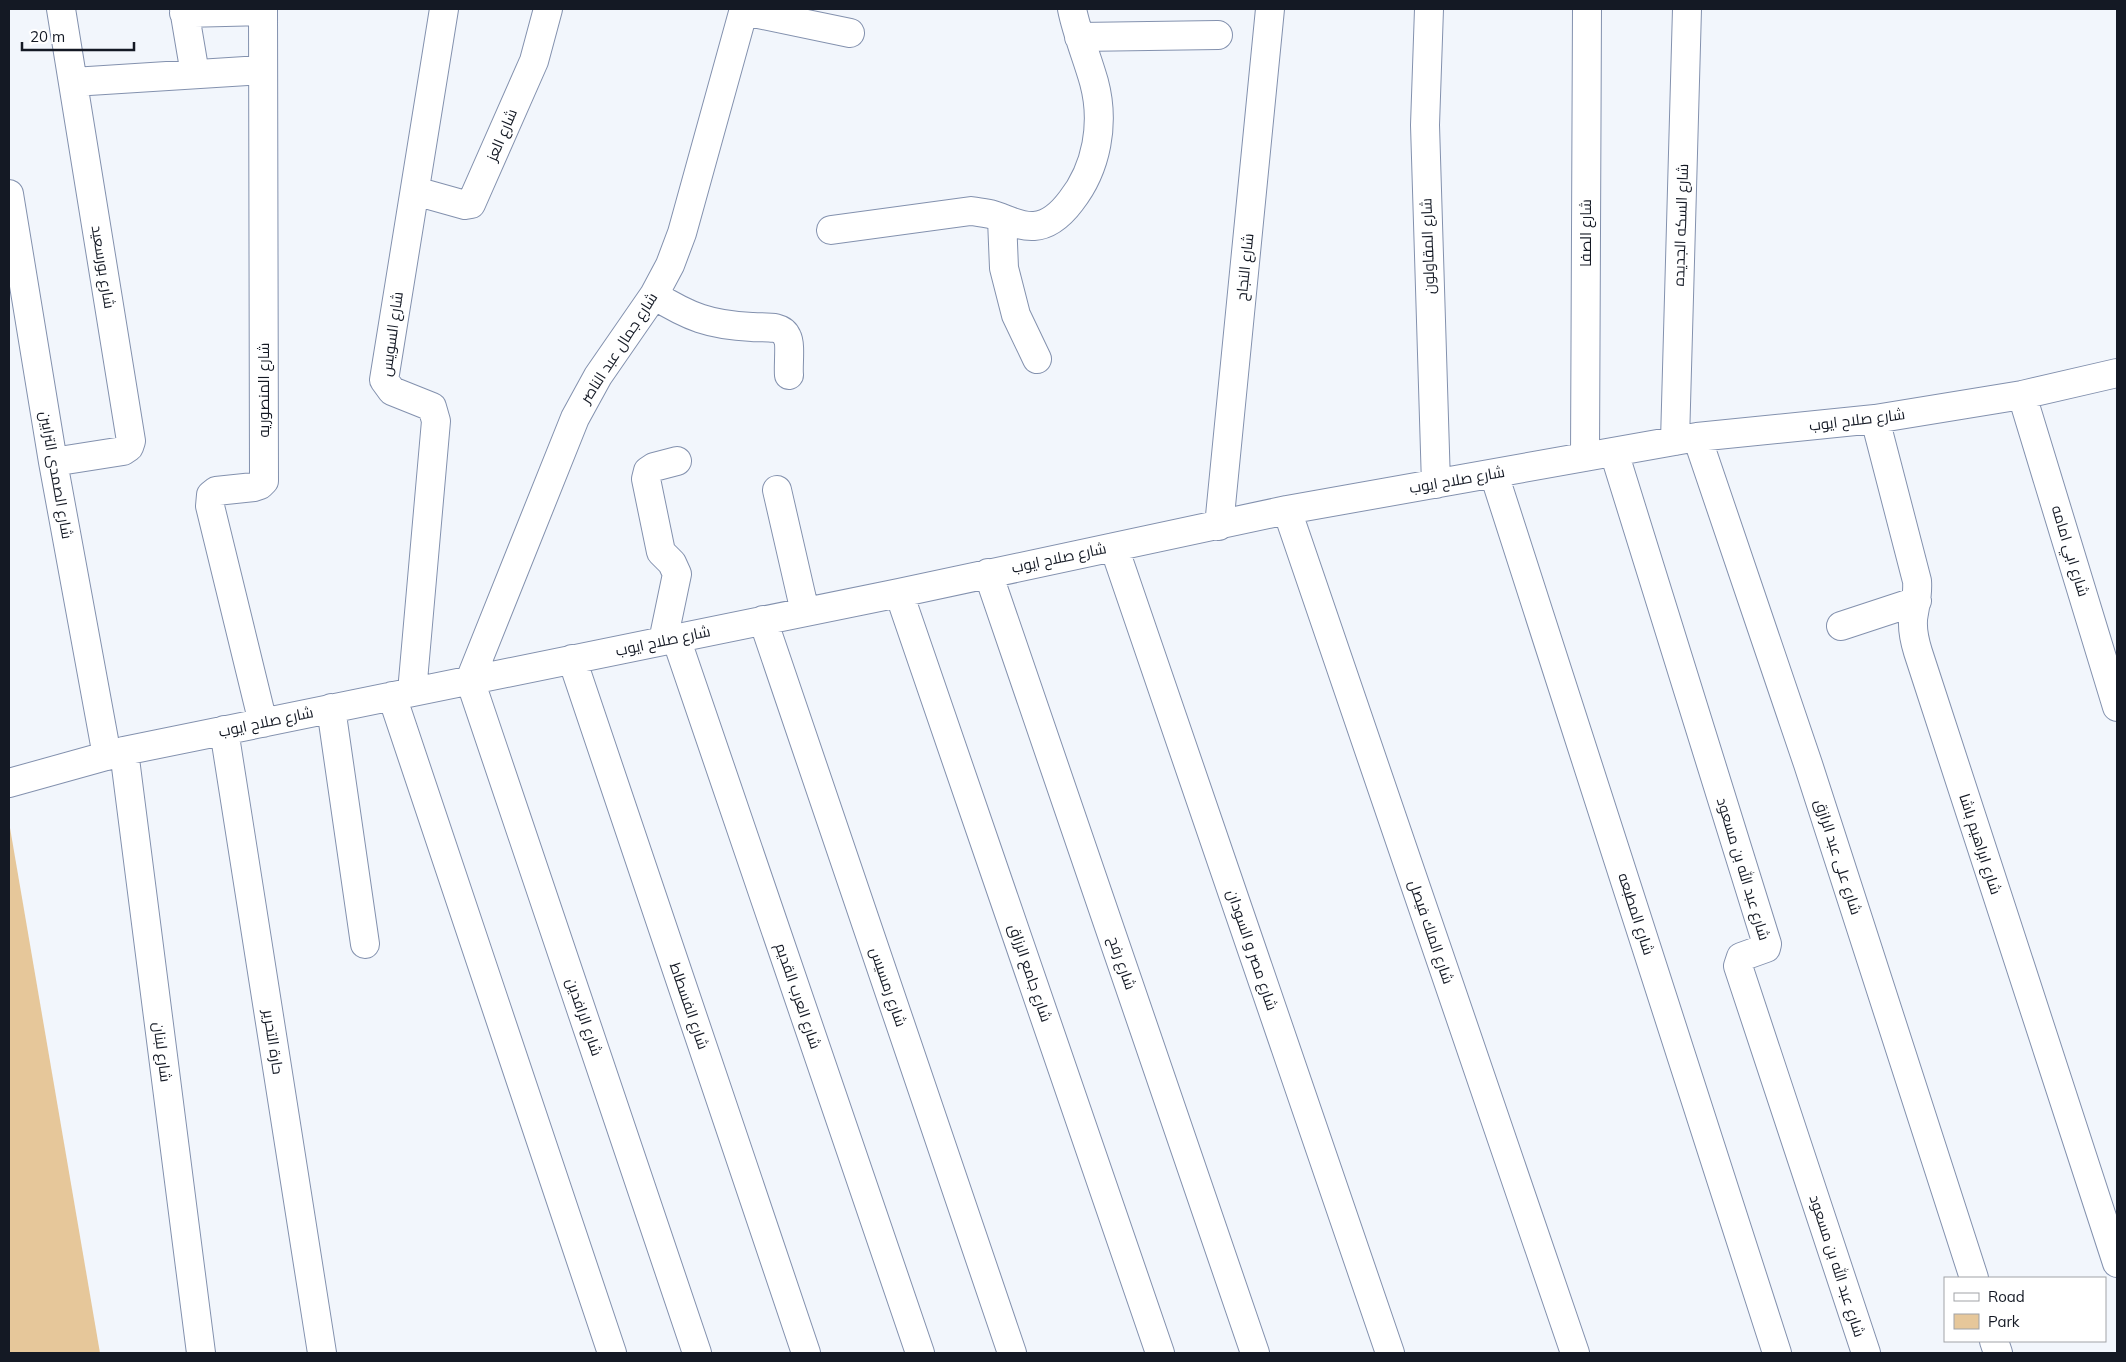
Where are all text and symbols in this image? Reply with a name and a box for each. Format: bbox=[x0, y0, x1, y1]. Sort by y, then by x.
scale bar bbox=[22, 20, 135, 52]
text: 20 m bbox=[30, 27, 65, 46]
street label: شارع العز bbox=[482, 106, 523, 166]
street label: شارع السكه الجديده bbox=[1669, 163, 1694, 287]
street label: شارع المقاولون bbox=[1416, 198, 1441, 294]
street label: شارع الصفا bbox=[1576, 199, 1597, 267]
street label: شارع بورسعيد bbox=[86, 224, 119, 310]
street label: شارع النجاح bbox=[1232, 232, 1259, 302]
street label: شارع جمال عبد الناصر bbox=[575, 289, 663, 409]
street label: شارع السويس bbox=[376, 290, 409, 378]
street label: شارع المنصوريه bbox=[254, 343, 275, 437]
street label: شارع صلاح ايوب bbox=[1808, 404, 1906, 437]
street label: شارع الصمدى الترابين bbox=[34, 410, 77, 541]
street label: شارع صلاح ايوب bbox=[1408, 462, 1506, 499]
street label: شارع ابي امامه bbox=[2045, 503, 2093, 600]
street label: شارع صلاح ايوب bbox=[1010, 538, 1108, 579]
street label: شارع صلاح ايوب bbox=[614, 621, 712, 662]
street label: شارع صلاح ايوب bbox=[217, 702, 315, 743]
street label: شارع ابراهيم باشا bbox=[1953, 791, 2006, 897]
street label: شارع عبد الله بن مسعود bbox=[1711, 795, 1774, 943]
street label: شارع على عبد الرازق bbox=[1809, 797, 1866, 918]
street label: شارع المطبعه bbox=[1612, 870, 1659, 958]
street label: شارع الملك فيصل bbox=[1403, 877, 1458, 987]
street label: شارع مصر و السودان bbox=[1221, 887, 1282, 1013]
street label: شارع جامع الرزاق bbox=[1003, 921, 1056, 1025]
street label: شارع رفح bbox=[1103, 934, 1140, 993]
street label: شارع العرب القديم bbox=[770, 940, 825, 1052]
street label: شارع رمسيس bbox=[864, 945, 911, 1030]
street label: شارع الفسطاط bbox=[664, 960, 713, 1052]
street label: شارع الرافدين bbox=[560, 975, 607, 1059]
street label: حارة التحرير bbox=[259, 1007, 288, 1076]
street label: شارع لبنان bbox=[147, 1021, 176, 1083]
street label: شارع عبد الله بن مسعود bbox=[1804, 1192, 1869, 1340]
legend bbox=[1944, 1277, 2106, 1342]
text: Road bbox=[1988, 1287, 2025, 1306]
text: Park bbox=[1988, 1312, 2020, 1331]

